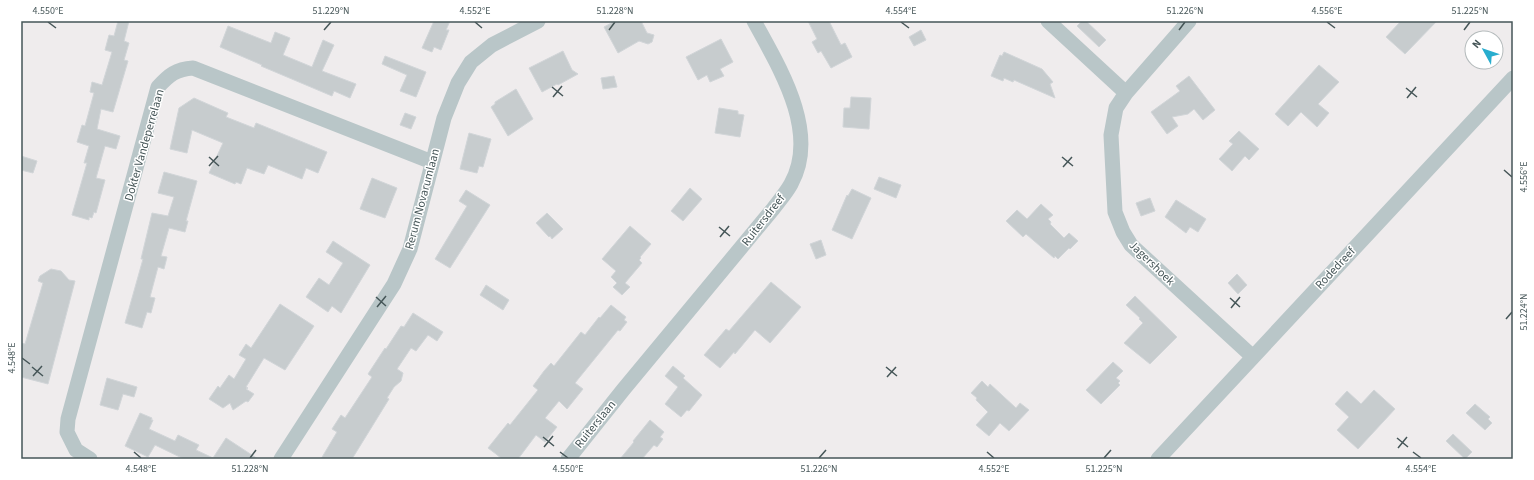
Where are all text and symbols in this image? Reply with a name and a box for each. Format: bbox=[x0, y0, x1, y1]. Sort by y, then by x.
text: 4.550°E bbox=[33, 4, 63, 18]
text: 51.229°N bbox=[312, 4, 350, 18]
text: 4.552°E bbox=[460, 4, 490, 18]
text: 51.228°N bbox=[596, 4, 634, 18]
text: 4.554°E bbox=[886, 4, 916, 18]
text: 51.226°N bbox=[1166, 4, 1204, 18]
text: 4.556°E bbox=[1312, 4, 1342, 18]
text: 51.225°N bbox=[1451, 4, 1489, 18]
north arrow bbox=[1464, 30, 1504, 70]
text: N bbox=[1469, 36, 1485, 52]
street label: Dokter Vandeperrelaan bbox=[120, 87, 169, 203]
street label: Rerum Novarumlaan bbox=[401, 147, 444, 251]
text: 4.556°E bbox=[1517, 162, 1531, 192]
street label: Ruitersdreef bbox=[738, 190, 789, 250]
street label: Jagershoek bbox=[1125, 237, 1178, 290]
street label: Rodedreef bbox=[1311, 243, 1360, 293]
text: 51.224°N bbox=[1517, 293, 1531, 331]
text: 4.548°E bbox=[5, 343, 19, 373]
street label: Ruiterslaan bbox=[571, 397, 620, 452]
text: 4.548°E bbox=[126, 462, 156, 476]
text: 51.228°N bbox=[231, 462, 269, 476]
text: 4.550°E bbox=[553, 462, 583, 476]
text: 51.226°N bbox=[800, 462, 838, 476]
text: 4.552°E bbox=[979, 462, 1009, 476]
text: 51.225°N bbox=[1085, 462, 1123, 476]
text: 4.554°E bbox=[1406, 462, 1436, 476]

